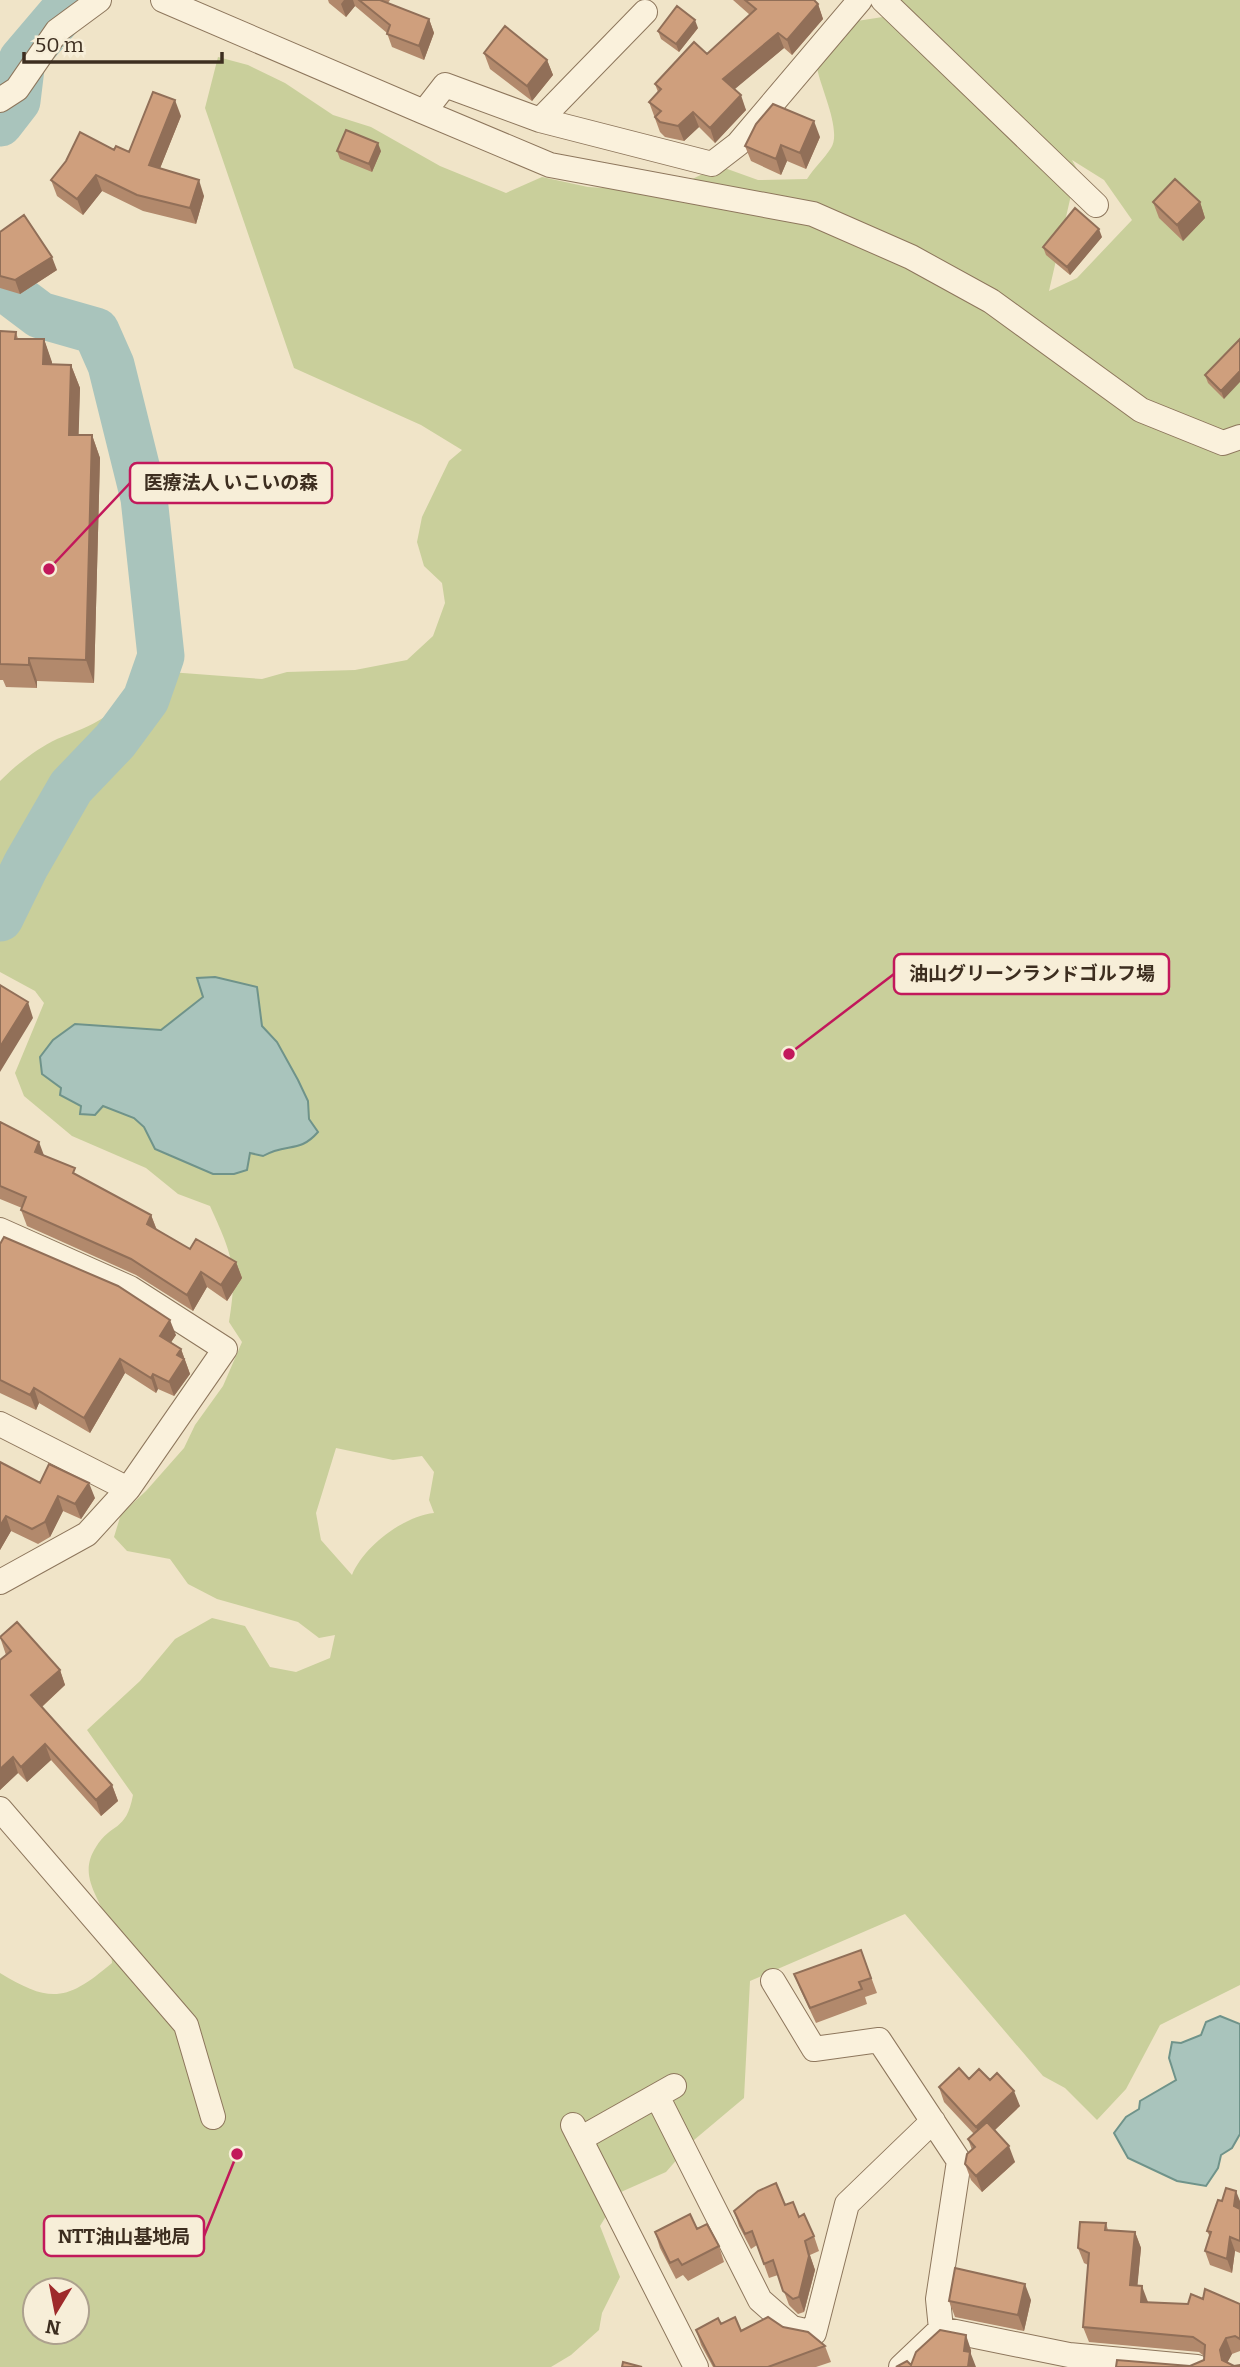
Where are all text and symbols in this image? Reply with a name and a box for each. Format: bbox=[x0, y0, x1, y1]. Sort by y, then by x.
scale bar bbox=[24, 21, 222, 65]
text: 50 m bbox=[35, 32, 84, 58]
callout: 医療法人 いこいの森 bbox=[130, 463, 332, 503]
text: 医療法人 いこいの森 bbox=[144, 471, 318, 494]
callout: 油山グリーンランドゴルフ場 bbox=[894, 954, 1169, 994]
text: 油山グリーンランドゴルフ場 bbox=[909, 962, 1155, 985]
callout: NTT油山基地局 bbox=[44, 2216, 204, 2256]
text: NTT油山基地局 bbox=[58, 2225, 190, 2248]
north arrow bbox=[21, 2276, 91, 2346]
text: N bbox=[44, 2315, 62, 2340]

